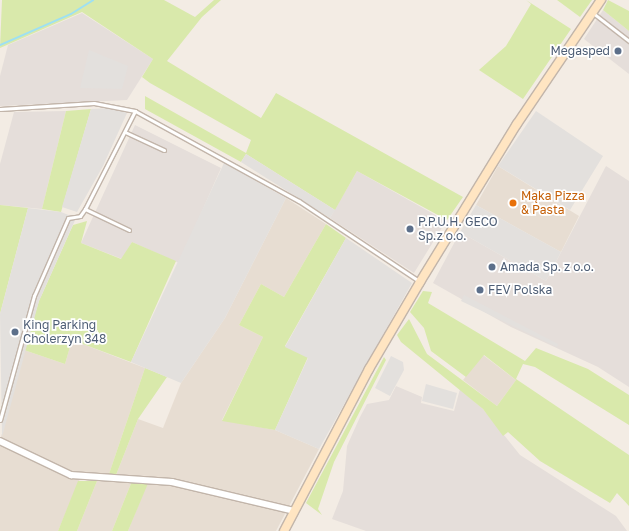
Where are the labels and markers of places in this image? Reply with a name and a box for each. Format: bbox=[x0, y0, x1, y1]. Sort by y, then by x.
place label: Megasped bbox=[550, 44, 610, 58]
marker: Megasped bbox=[613, 46, 623, 56]
place label: Mąka Pizza & Pasta bbox=[521, 189, 585, 217]
marker: Mąka Pizza & Pasta bbox=[508, 198, 518, 208]
place label: P.P.U.H. GECO Sp.z o.o. bbox=[418, 215, 498, 243]
marker: P.P.U.H. GECO Sp.z o.o. bbox=[405, 224, 415, 234]
place label: Amada Sp. z o.o. bbox=[500, 260, 594, 274]
marker: Amada Sp. z o.o. bbox=[487, 262, 497, 272]
place label: FEV Polska bbox=[488, 283, 552, 297]
marker: FEV Polska bbox=[475, 285, 485, 295]
place label: King Parking Cholerzyn 348 bbox=[23, 318, 106, 346]
marker: King Parking Cholerzyn 348 bbox=[10, 327, 20, 337]

